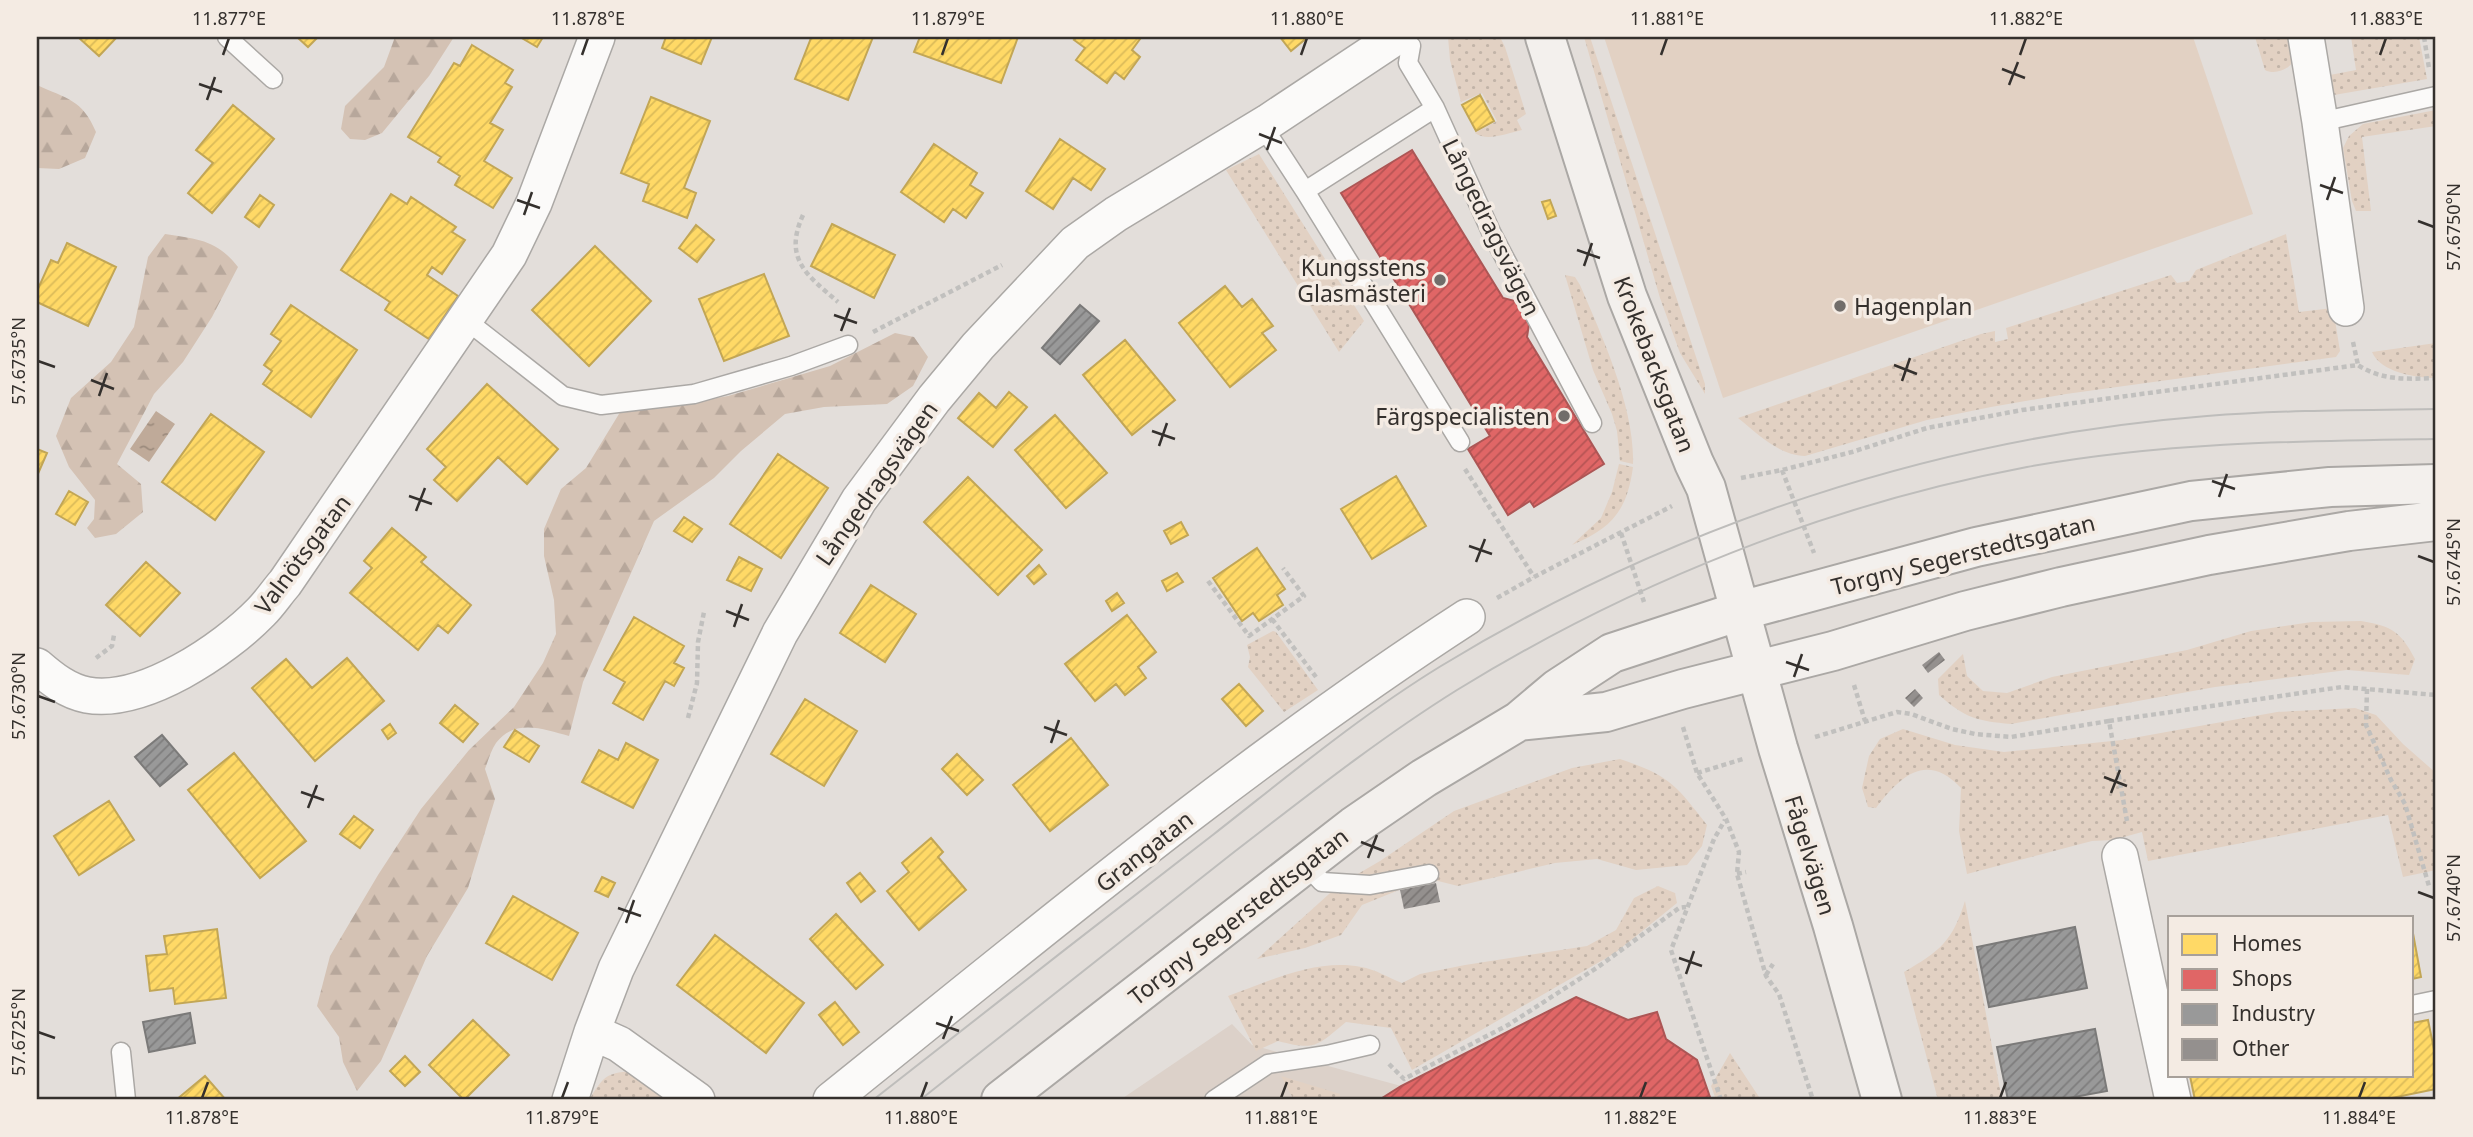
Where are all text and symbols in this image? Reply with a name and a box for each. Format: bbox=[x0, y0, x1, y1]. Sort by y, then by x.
text: 11.877°E bbox=[192, 6, 266, 30]
text: 11.878°E bbox=[551, 6, 625, 30]
text: 11.879°E bbox=[911, 6, 985, 30]
text: 11.880°E bbox=[1270, 6, 1344, 30]
text: 11.881°E bbox=[1630, 6, 1704, 30]
text: 11.882°E bbox=[1989, 6, 2063, 30]
text: 11.883°E bbox=[2349, 6, 2423, 30]
street label: Långedragsvägen bbox=[1435, 133, 1549, 321]
text: 57.6750°N bbox=[2441, 183, 2465, 271]
place label: Kungsstens Glasmästeri bbox=[1297, 251, 1426, 309]
street label: Krokebacksgatan bbox=[1607, 271, 1703, 457]
marker: Kungsstens Glasmästeri bbox=[1432, 272, 1448, 288]
place label: Hagenplan bbox=[1854, 290, 1972, 322]
marker: Hagenplan bbox=[1832, 298, 1848, 314]
text: 57.6735°N bbox=[6, 317, 30, 405]
street label: Långedragsvägen bbox=[807, 395, 945, 571]
place label: Färgspecialisten bbox=[1375, 400, 1550, 432]
marker: Färgspecialisten bbox=[1556, 408, 1572, 424]
street label: Valnötsgatan bbox=[246, 488, 358, 620]
street label: Torgny Segerstedtsgatan bbox=[1828, 506, 2098, 602]
text: 57.6745°N bbox=[2441, 518, 2465, 606]
text: 57.6730°N bbox=[6, 652, 30, 740]
street label: Fågelvägen bbox=[1778, 791, 1844, 919]
street label: Grangatan bbox=[1089, 803, 1199, 899]
street label: Torgny Segerstedtsgatan bbox=[1121, 820, 1355, 1012]
text: 57.6740°N bbox=[2441, 854, 2465, 942]
legend bbox=[2168, 916, 2414, 1078]
text: Homes bbox=[2232, 929, 2302, 957]
text: Shops bbox=[2232, 964, 2292, 992]
text: 57.6725°N bbox=[6, 988, 30, 1076]
text: Industry bbox=[2232, 999, 2315, 1027]
text: Other bbox=[2232, 1034, 2290, 1062]
text: 11.878°E bbox=[165, 1105, 239, 1129]
text: 11.879°E bbox=[525, 1105, 599, 1129]
text: 11.880°E bbox=[884, 1105, 958, 1129]
text: 11.881°E bbox=[1244, 1105, 1318, 1129]
text: 11.882°E bbox=[1603, 1105, 1677, 1129]
text: 11.883°E bbox=[1963, 1105, 2037, 1129]
text: 11.884°E bbox=[2322, 1105, 2396, 1129]

